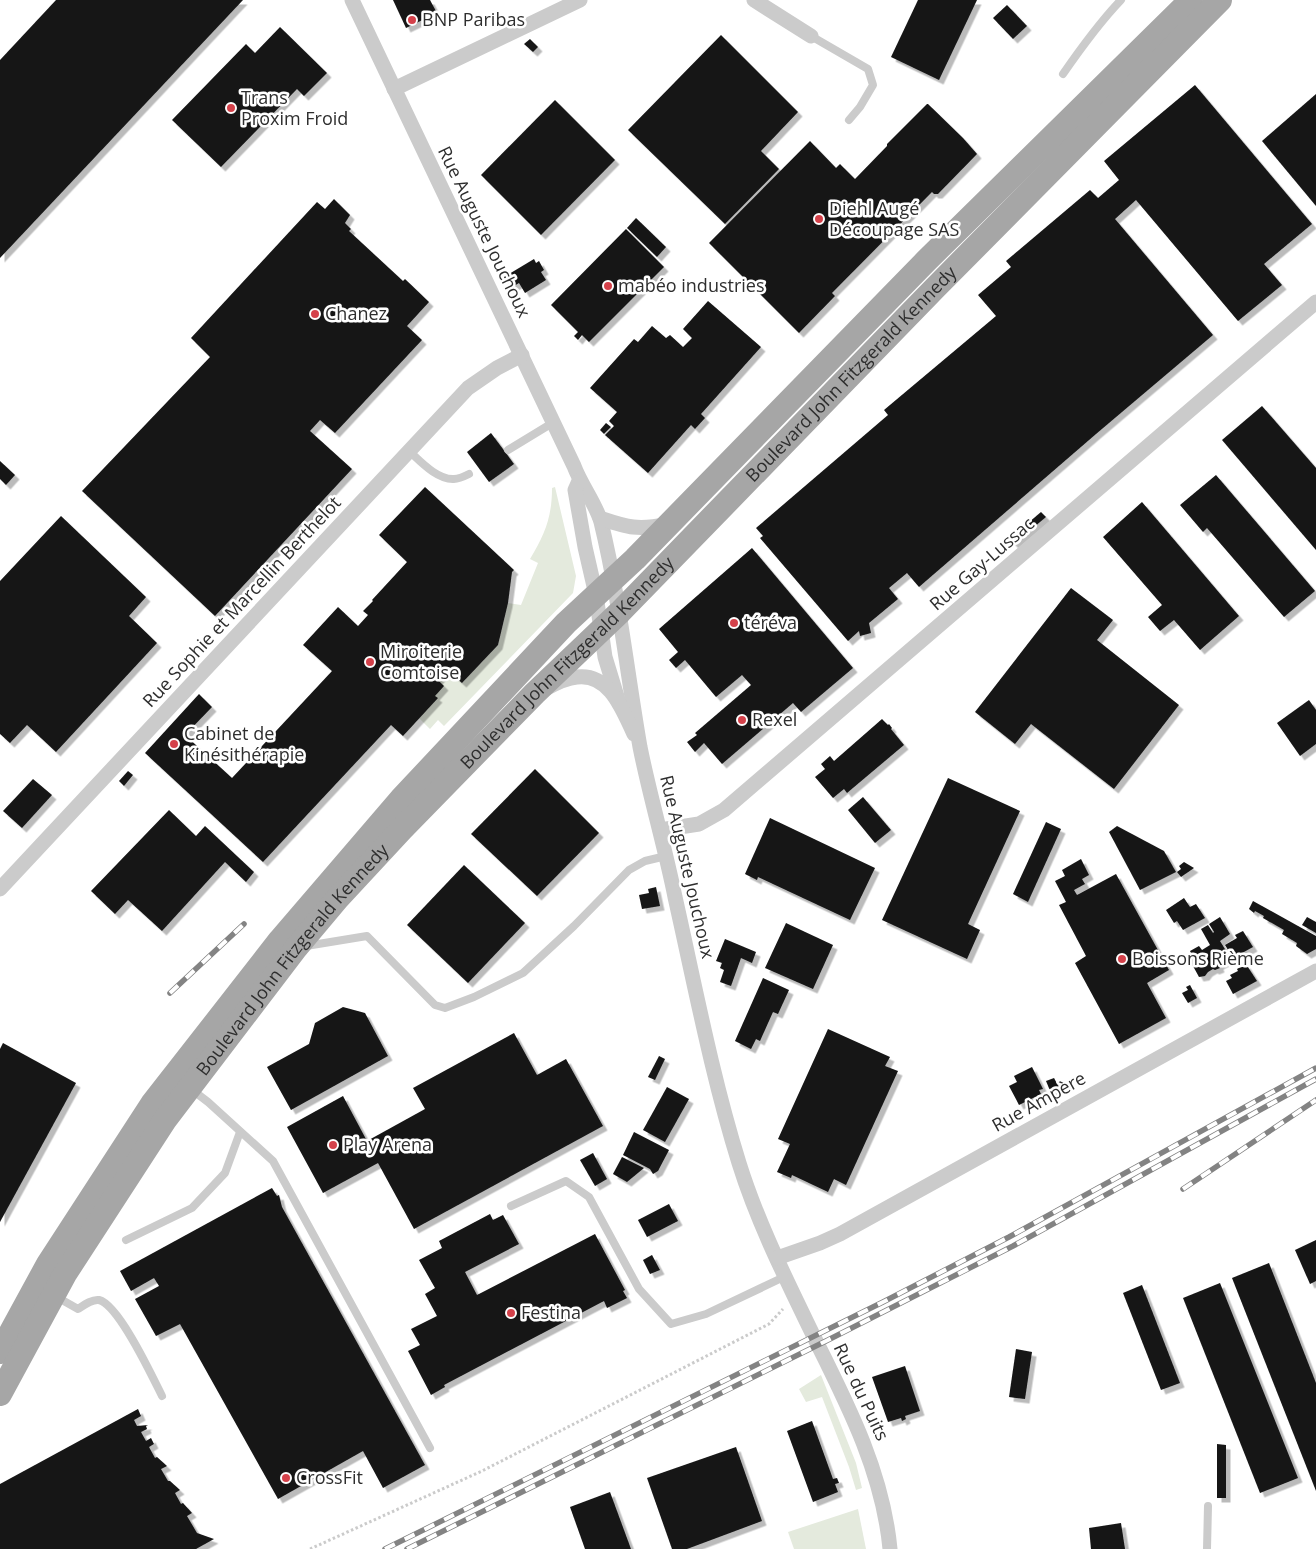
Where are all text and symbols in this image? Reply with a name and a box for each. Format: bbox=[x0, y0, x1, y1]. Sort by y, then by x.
place label: BNP Paribas bbox=[422, 7, 525, 31]
marker: BNP Paribas bbox=[406, 14, 418, 26]
place label: Trans Proxim Froid bbox=[241, 85, 348, 130]
marker: Trans Proxim Froid bbox=[225, 102, 237, 114]
street label: Rue Auguste Jouchoux bbox=[433, 142, 537, 322]
place label: Diehl Augé Découpage SAS bbox=[829, 196, 959, 241]
marker: Diehl Augé Découpage SAS bbox=[813, 213, 825, 225]
street label: Boulevard John Fitzgerald Kennedy bbox=[740, 260, 962, 487]
place label: mabéo industries bbox=[618, 273, 765, 297]
marker: mabéo industries bbox=[602, 280, 614, 292]
place label: Chanez bbox=[325, 301, 387, 325]
marker: Chanez bbox=[309, 308, 321, 320]
street label: Rue Sophie et Marcellin Berthelot bbox=[137, 491, 346, 712]
street label: Rue Gay-Lussac bbox=[924, 511, 1039, 615]
street label: Boulevard John Fitzgerald Kennedy bbox=[454, 550, 679, 774]
place label: téréva bbox=[744, 610, 797, 634]
marker: téréva bbox=[728, 617, 740, 629]
place label: Miroiterie Comtoise bbox=[380, 639, 462, 684]
marker: Miroiterie Comtoise bbox=[364, 656, 376, 668]
place label: Rexel bbox=[752, 707, 797, 731]
marker: Rexel bbox=[736, 714, 748, 726]
place label: Cabinet de Kinésithérapie bbox=[184, 721, 304, 766]
marker: Cabinet de Kinésithérapie bbox=[168, 738, 180, 750]
street label: Rue Auguste Jouchoux bbox=[655, 773, 721, 961]
street label: Boulevard John Fitzgerald Kennedy bbox=[190, 837, 394, 1080]
place label: Boissons Rième bbox=[1132, 946, 1264, 970]
marker: Boissons Rième bbox=[1116, 953, 1128, 965]
street label: Rue Ampère bbox=[987, 1066, 1090, 1137]
place label: Play Arena bbox=[343, 1132, 432, 1156]
marker: Play Arena bbox=[327, 1139, 339, 1151]
place label: Festina bbox=[521, 1300, 581, 1324]
marker: Festina bbox=[505, 1307, 517, 1319]
street label: Rue du Puits bbox=[829, 1339, 895, 1444]
place label: CrossFit bbox=[296, 1465, 363, 1489]
marker: CrossFit bbox=[280, 1472, 292, 1484]

